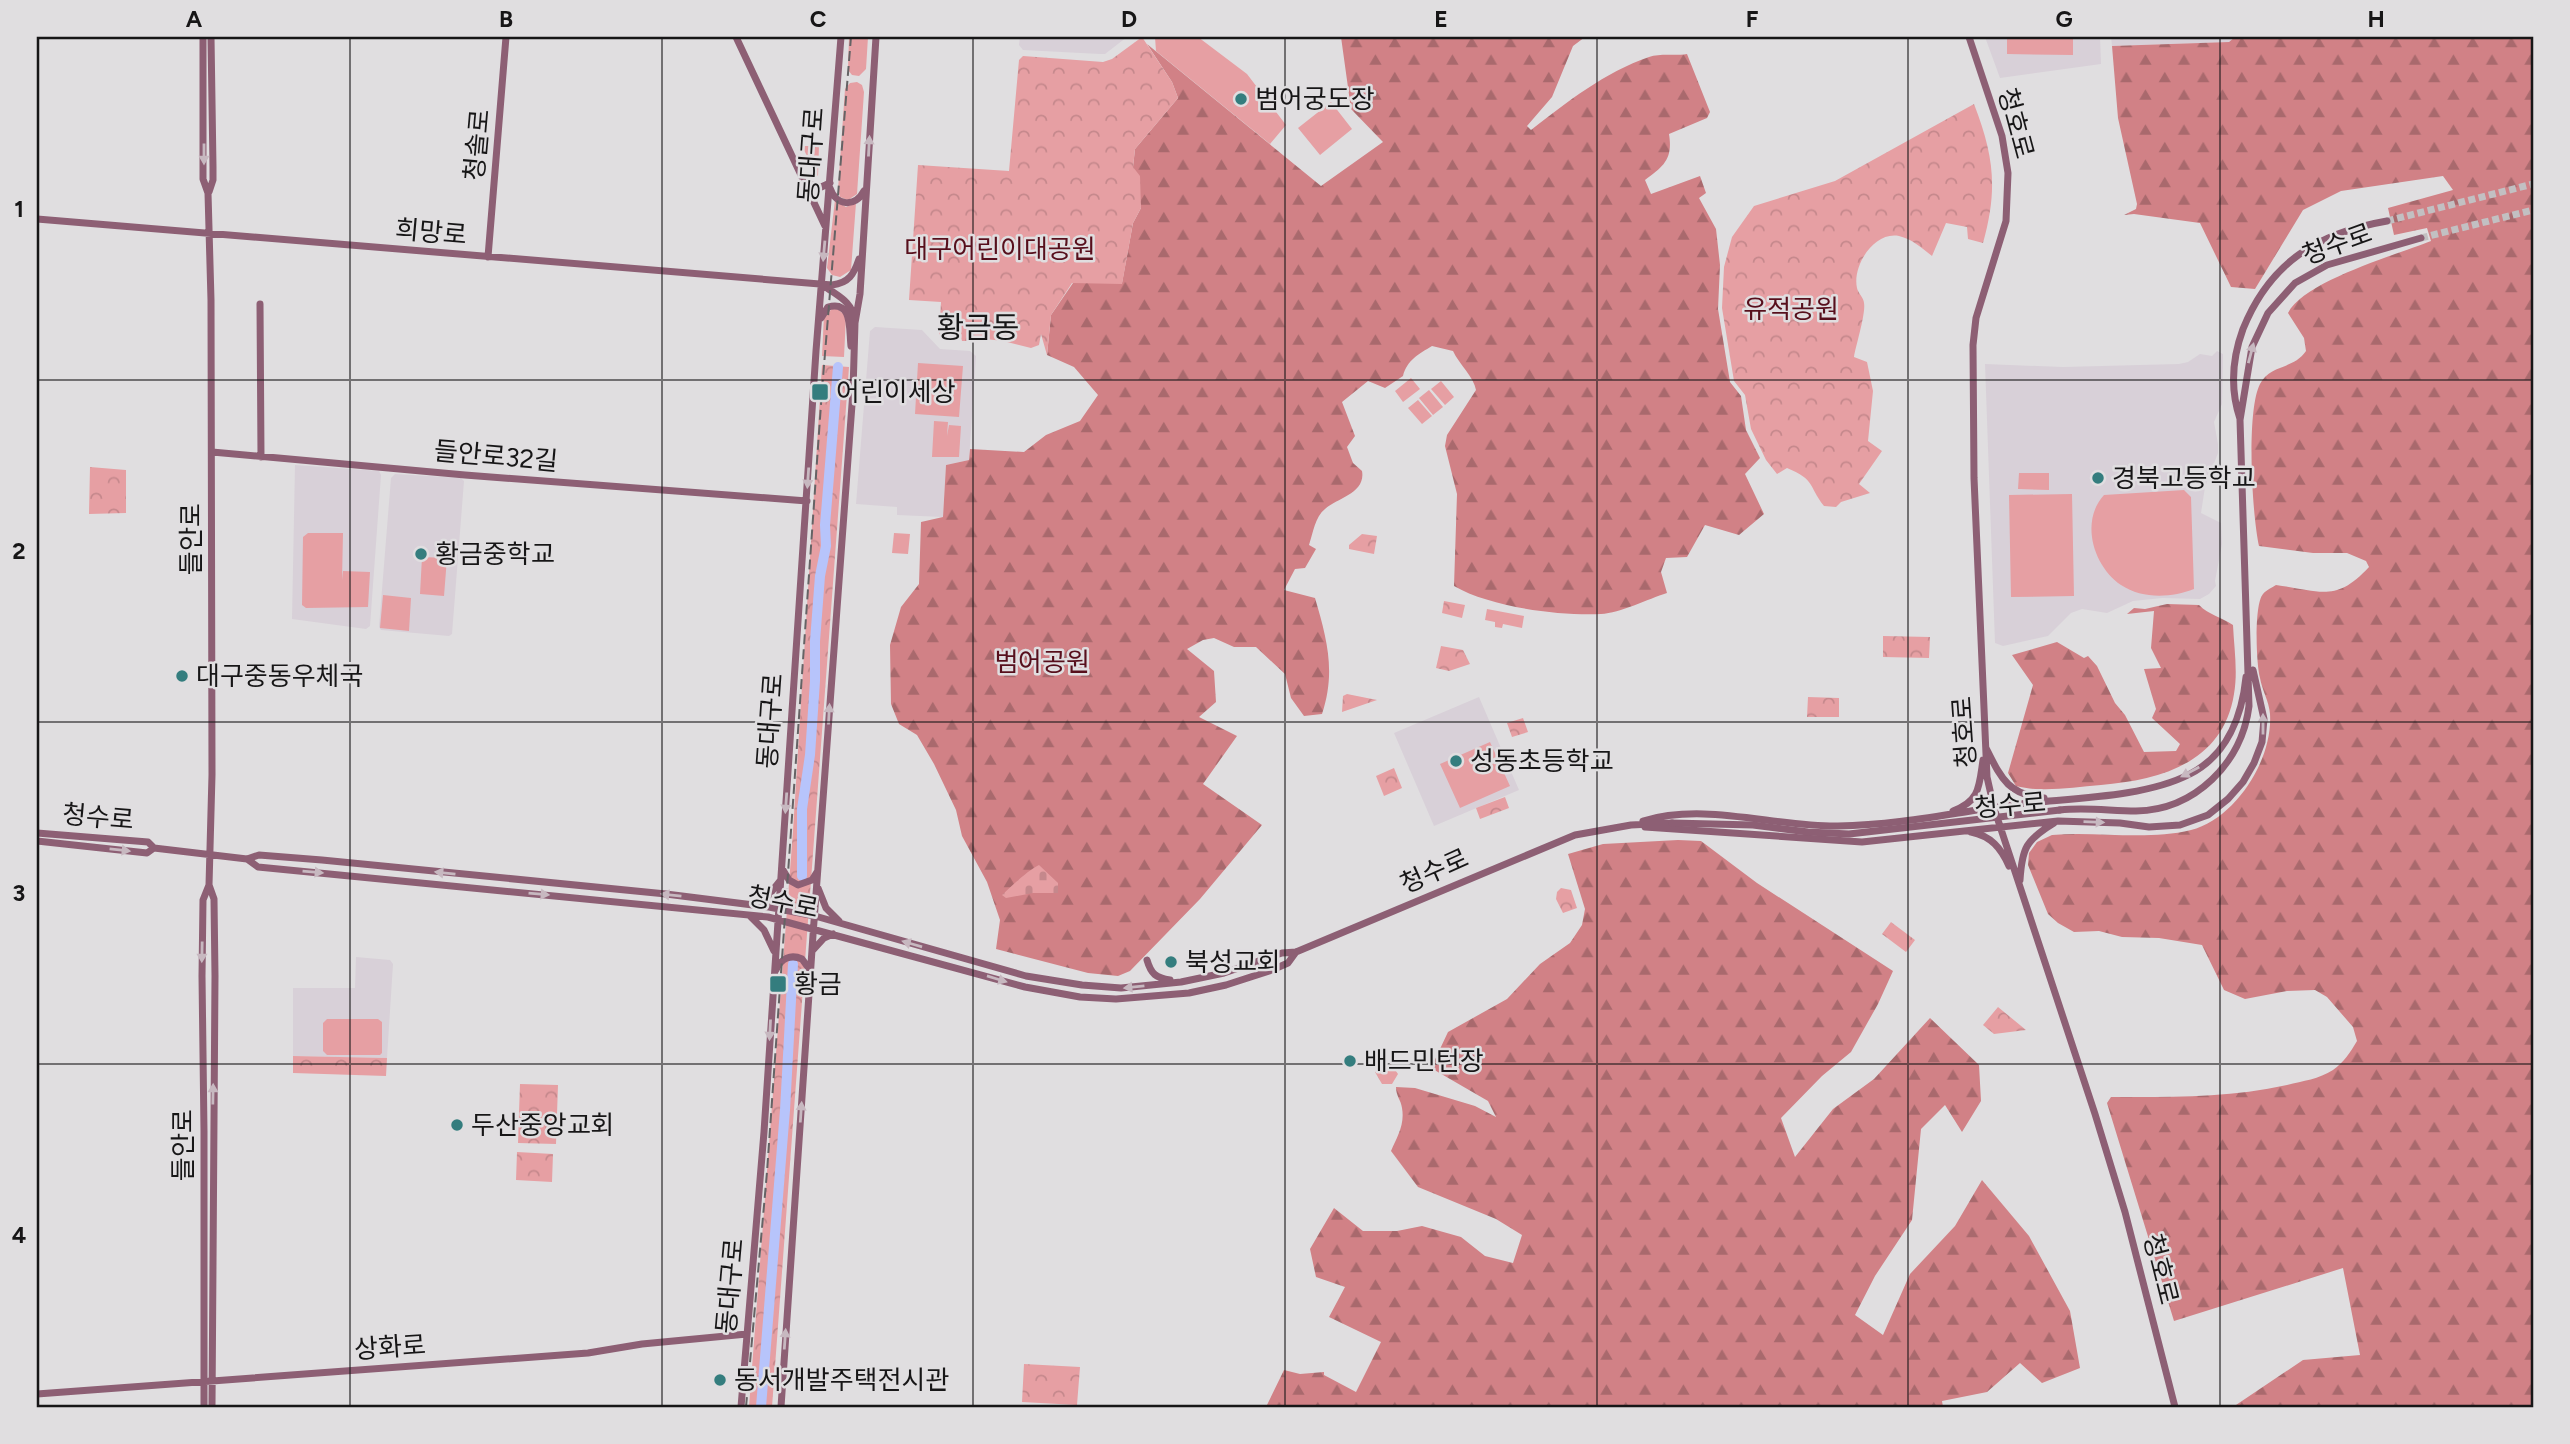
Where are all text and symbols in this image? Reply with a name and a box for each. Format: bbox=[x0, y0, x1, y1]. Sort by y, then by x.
text: A bbox=[186, 5, 203, 33]
text: B bbox=[499, 5, 513, 33]
text: C bbox=[810, 5, 827, 33]
text: D bbox=[1121, 5, 1137, 33]
text: E bbox=[1434, 5, 1448, 33]
text: F bbox=[1746, 5, 1759, 33]
text: G bbox=[2055, 5, 2073, 33]
text: H bbox=[2367, 5, 2385, 33]
place label: 범어궁도장 bbox=[1255, 83, 1375, 115]
street label: 청호로 bbox=[1991, 84, 2041, 162]
marker: 범어궁도장 bbox=[1233, 91, 1249, 107]
street label: 동대구로 bbox=[792, 106, 830, 204]
street label: 청솔로 bbox=[458, 108, 496, 182]
one-way arrow bbox=[864, 134, 875, 156]
one-way arrow bbox=[198, 143, 210, 165]
text: 1 bbox=[14, 195, 24, 223]
street label: 희망로 bbox=[394, 213, 468, 251]
street label: 청수로 bbox=[2298, 217, 2376, 271]
park label: 대구어린이대공원 bbox=[904, 233, 1096, 265]
one-way arrow bbox=[818, 241, 829, 263]
park label: 유적공원 bbox=[1743, 293, 1839, 325]
district label: 황금동 bbox=[937, 309, 1019, 346]
one-way arrow bbox=[2246, 342, 2257, 364]
place label: 어린이세상 bbox=[836, 376, 956, 408]
marker: 어린이세상 bbox=[810, 382, 830, 402]
street label: 들안로32길 bbox=[433, 435, 559, 477]
place label: 경북고등학교 bbox=[2112, 462, 2256, 494]
one-way arrow bbox=[802, 467, 813, 489]
marker: 경북고등학교 bbox=[2090, 470, 2106, 486]
street label: 들안로 bbox=[175, 503, 207, 575]
text: 2 bbox=[12, 537, 26, 565]
place label: 황금중학교 bbox=[435, 538, 555, 570]
marker: 황금중학교 bbox=[413, 546, 429, 562]
park label: 범어공원 bbox=[994, 646, 1090, 678]
place label: 대구중동우체국 bbox=[196, 660, 363, 692]
marker: 대구중동우체국 bbox=[174, 668, 190, 684]
street label: 동대구로 bbox=[751, 672, 789, 770]
street label: 청호로 bbox=[1946, 695, 1982, 769]
one-way arrow bbox=[823, 703, 834, 725]
one-way arrow bbox=[2257, 713, 2269, 735]
place label: 성동초등학교 bbox=[1470, 745, 1614, 777]
marker: 성동초등학교 bbox=[1448, 753, 1464, 769]
one-way arrow bbox=[2180, 766, 2199, 778]
street label: 청수로 bbox=[1973, 786, 2047, 824]
one-way arrow bbox=[780, 792, 791, 814]
street label: 청수로 bbox=[61, 798, 135, 836]
one-way arrow bbox=[2083, 816, 2105, 828]
street label: 청수로 bbox=[1395, 842, 1473, 900]
one-way arrow bbox=[110, 845, 132, 856]
one-way arrow bbox=[302, 866, 324, 877]
one-way arrow bbox=[433, 868, 455, 879]
text: 3 bbox=[13, 879, 25, 907]
street label: 청수로 bbox=[745, 879, 821, 925]
one-way arrow bbox=[528, 889, 550, 900]
one-way arrow bbox=[660, 889, 682, 900]
one-way arrow bbox=[901, 938, 923, 949]
one-way arrow bbox=[196, 941, 208, 963]
place label: 북성교회 bbox=[1185, 946, 1281, 978]
marker: 북성교회 bbox=[1163, 954, 1179, 970]
place label: 황금 bbox=[794, 968, 842, 1000]
marker: 황금 bbox=[768, 974, 788, 994]
one-way arrow bbox=[987, 975, 1008, 985]
one-way arrow bbox=[1123, 982, 1145, 993]
one-way arrow bbox=[765, 1019, 776, 1041]
place label: 배드민턴장 bbox=[1364, 1045, 1484, 1077]
marker: 배드민턴장 bbox=[1342, 1053, 1358, 1069]
one-way arrow bbox=[208, 1083, 219, 1105]
one-way arrow bbox=[796, 1101, 807, 1123]
street label: 들안로 bbox=[167, 1109, 199, 1181]
place label: 두산중앙교회 bbox=[471, 1109, 615, 1141]
marker: 두산중앙교회 bbox=[449, 1117, 465, 1133]
text: 4 bbox=[12, 1221, 26, 1249]
street label: 청호로 bbox=[2137, 1230, 2185, 1308]
street label: 동대구로 bbox=[710, 1237, 750, 1335]
one-way arrow bbox=[780, 1328, 791, 1350]
street label: 상화로 bbox=[353, 1329, 427, 1365]
place label: 동서개발주택전시관 bbox=[734, 1364, 949, 1396]
marker: 동서개발주택전시관 bbox=[712, 1372, 728, 1388]

